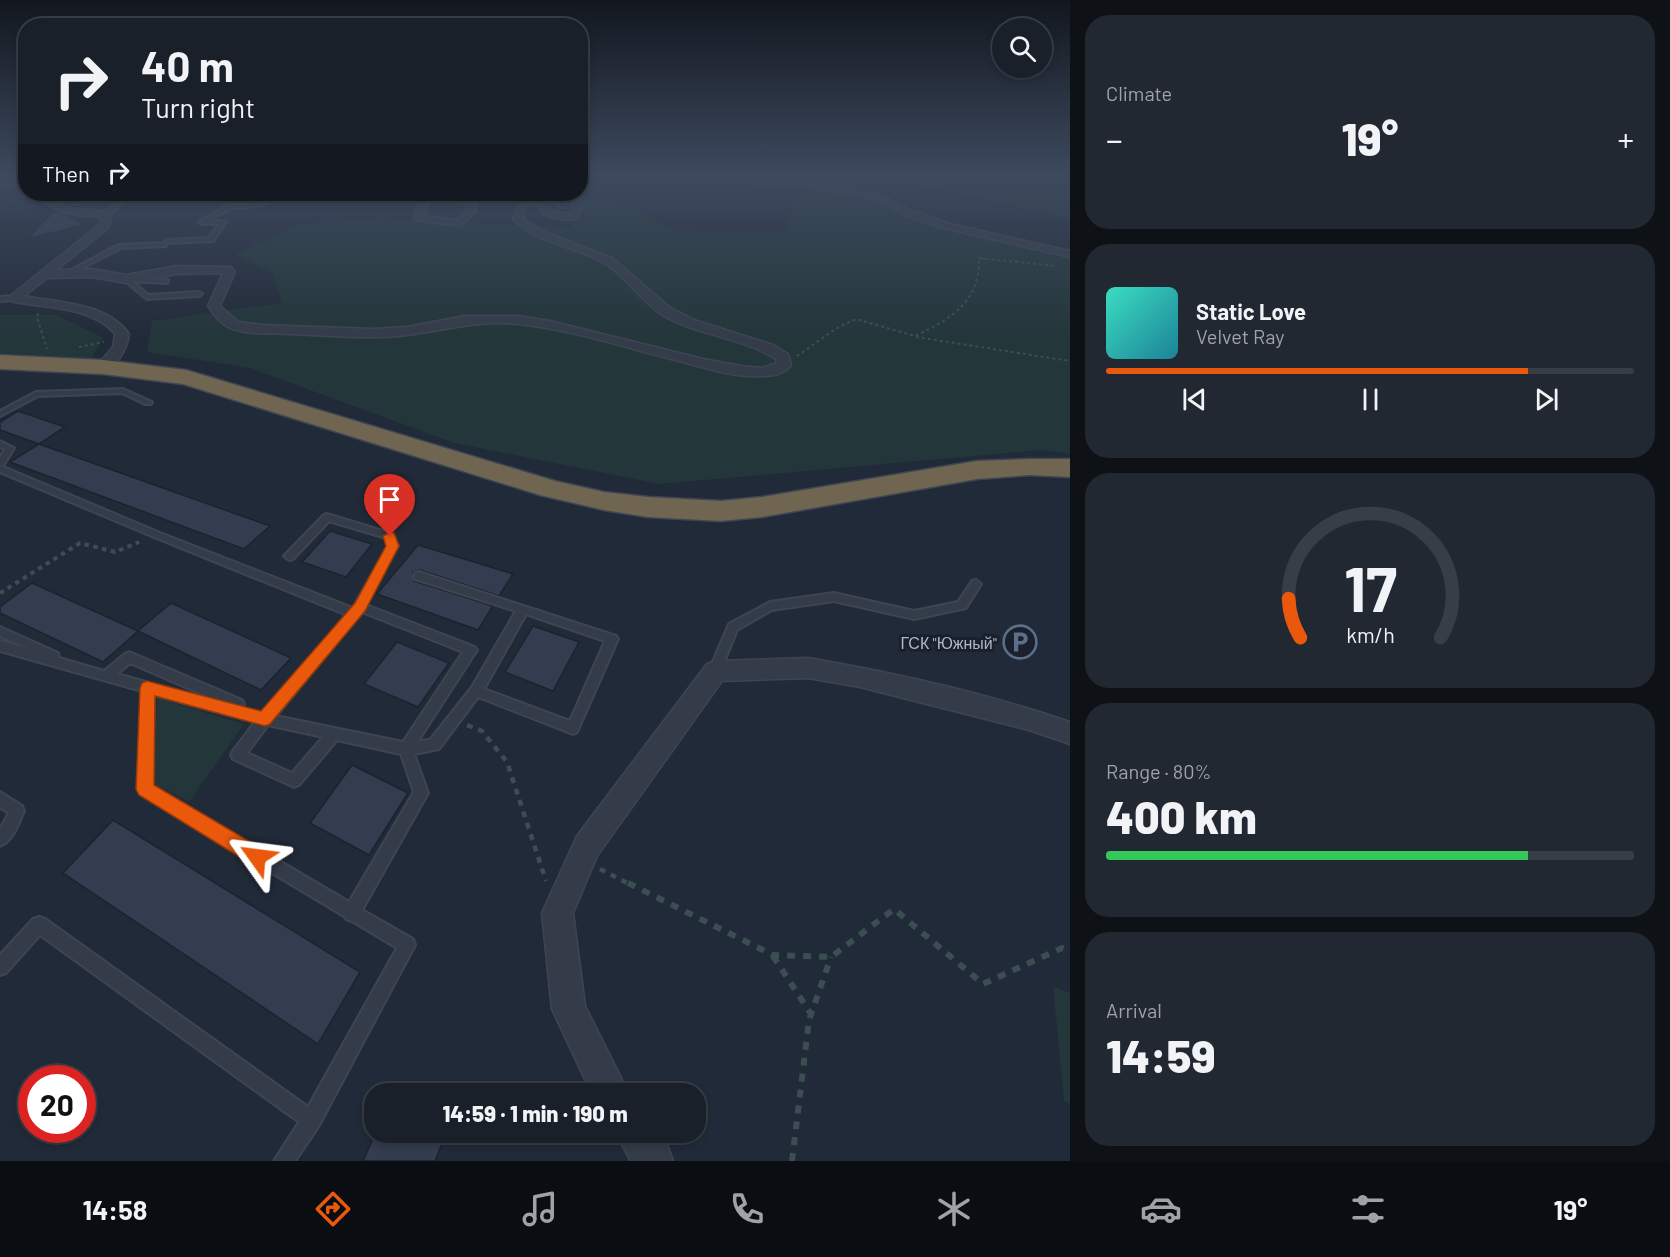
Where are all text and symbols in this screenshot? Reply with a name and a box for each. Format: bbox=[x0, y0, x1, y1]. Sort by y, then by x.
map controls bbox=[992, 18, 1052, 78]
button: search bbox=[992, 18, 1052, 78]
text: 40 m bbox=[141, 40, 234, 90]
icon: right bbox=[42, 42, 120, 120]
text: Climate bbox=[1106, 81, 1172, 105]
text: Turn right bbox=[141, 91, 255, 123]
text: 19° bbox=[1342, 111, 1398, 165]
text: − bbox=[1106, 119, 1123, 159]
text: + bbox=[1618, 119, 1634, 159]
icon: right bbox=[102, 156, 135, 189]
text: Then bbox=[42, 160, 90, 186]
text: Static Love bbox=[1196, 298, 1306, 324]
text: Velvet Ray bbox=[1196, 324, 1285, 348]
icon: previous bbox=[1178, 383, 1211, 416]
icon: pause bbox=[1354, 383, 1387, 416]
icon: next bbox=[1530, 383, 1563, 416]
pin bbox=[364, 474, 415, 536]
icon: arrive bbox=[373, 483, 406, 516]
text: 17 bbox=[1343, 550, 1397, 624]
text: km/h bbox=[1346, 622, 1394, 647]
parking icon: ГСК "Южный" bbox=[1002, 624, 1038, 660]
place label: ГСК "Южный" bbox=[900, 633, 997, 652]
text: Range · 80% bbox=[1106, 759, 1211, 783]
text: 400 km bbox=[1106, 789, 1257, 843]
position arrow bbox=[225, 825, 289, 889]
text: Arrival bbox=[1106, 998, 1162, 1022]
text: 14:59 bbox=[1106, 1028, 1216, 1082]
speed limit sign: 20 bbox=[18, 1065, 96, 1143]
text: 14:59 · 1 min · 190 m bbox=[442, 1100, 628, 1126]
icon: directions bbox=[312, 1188, 354, 1230]
icon: music bbox=[519, 1188, 561, 1230]
icon: phone bbox=[726, 1188, 768, 1230]
icon: climate bbox=[933, 1188, 975, 1230]
icon: car bbox=[1140, 1188, 1182, 1230]
icon: filters bbox=[1347, 1188, 1389, 1230]
text: 14:58 bbox=[82, 1193, 147, 1225]
text: 19° bbox=[1553, 1193, 1588, 1225]

